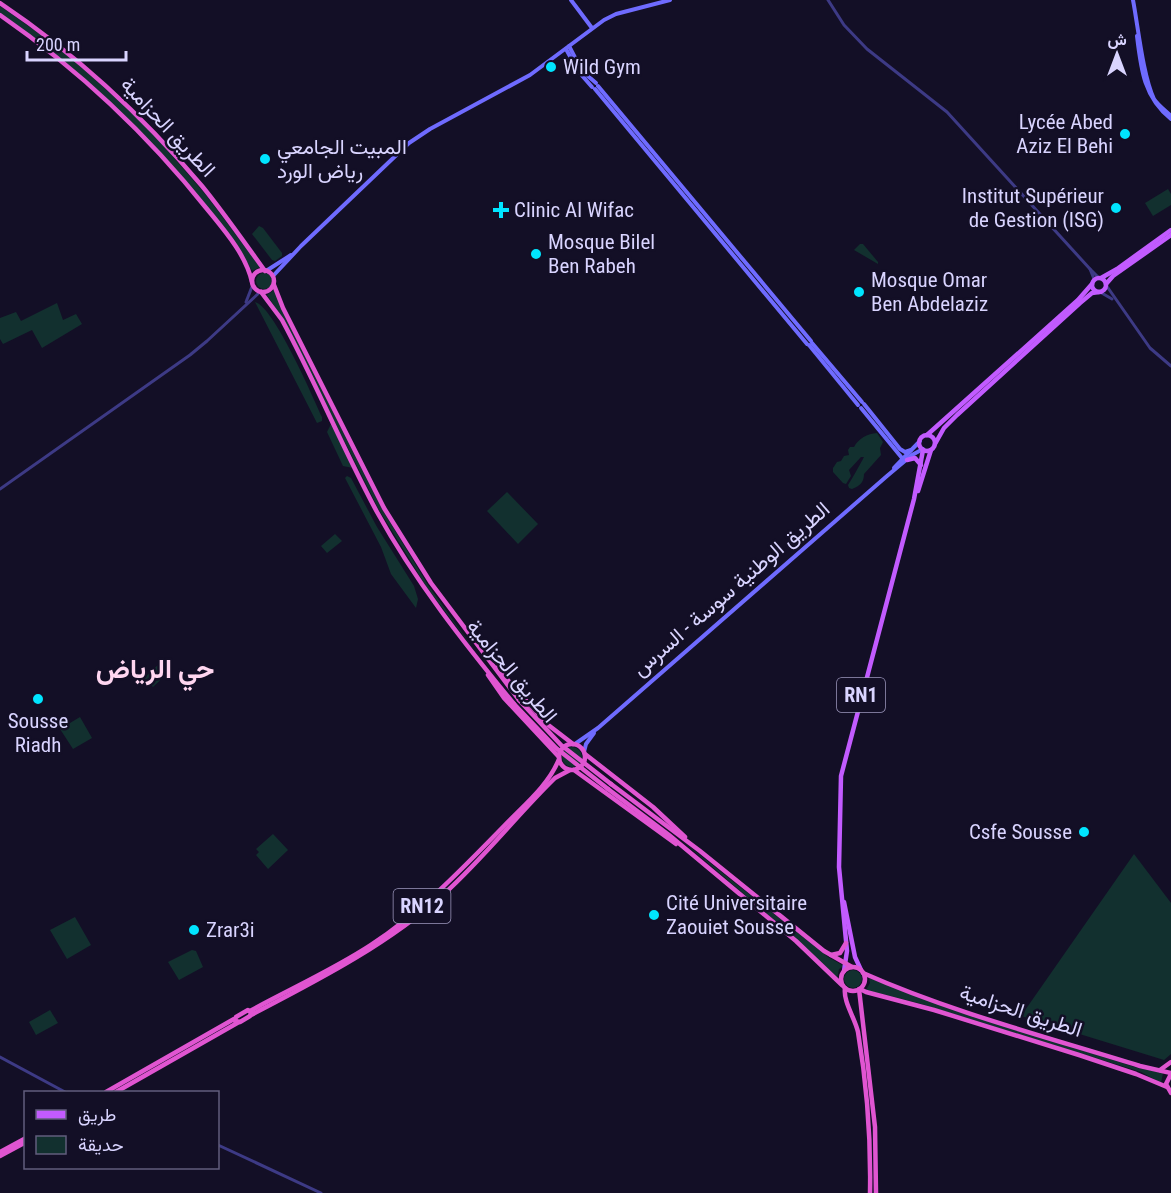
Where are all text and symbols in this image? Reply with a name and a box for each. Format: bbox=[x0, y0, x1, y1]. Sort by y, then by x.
scale bar bbox=[27, 24, 126, 62]
north arrow bbox=[1087, 24, 1147, 84]
text: ش bbox=[1107, 30, 1127, 49]
text: 200 m bbox=[36, 34, 80, 55]
place label: Wild Gym bbox=[563, 55, 641, 79]
marker: Wild Gym bbox=[544, 60, 558, 74]
street label: الطريق الحزامية bbox=[115, 72, 220, 182]
place label: Lycée Abed Aziz El Behi bbox=[1016, 110, 1113, 158]
marker: Lycée Abed Aziz El Behi bbox=[1118, 127, 1132, 141]
place label: المبيت الجامعي رياض الورد bbox=[277, 135, 407, 184]
marker: المبيت الجامعي رياض الورد bbox=[258, 152, 272, 166]
place label: Institut Supérieur de Gestion (ISG) bbox=[962, 184, 1104, 232]
place label: Clinic Al Wifac bbox=[514, 198, 634, 222]
marker: Clinic Al Wifac bbox=[492, 201, 510, 219]
marker: Institut Supérieur de Gestion (ISG) bbox=[1109, 201, 1123, 215]
place label: Mosque Bilel Ben Rabeh bbox=[548, 230, 655, 278]
marker: Mosque Bilel Ben Rabeh bbox=[529, 247, 543, 261]
place label: Mosque Omar Ben Abdelaziz bbox=[871, 268, 988, 316]
marker: Mosque Omar Ben Abdelaziz bbox=[852, 285, 866, 299]
street label: الطريق الوطنية سوسة - السرس bbox=[628, 497, 835, 682]
street label: الطريق الحزامية bbox=[461, 615, 562, 728]
district label: حي الرياض bbox=[96, 653, 214, 691]
road number: RN1 bbox=[837, 678, 885, 712]
marker: Sousse Riadh bbox=[31, 692, 45, 706]
place label: Sousse Riadh bbox=[8, 709, 68, 757]
place label: Csfe Sousse bbox=[969, 820, 1072, 844]
marker: Csfe Sousse bbox=[1077, 825, 1091, 839]
road number: RN12 bbox=[394, 889, 450, 923]
place label: Cité Universitaire Zaouiet Sousse bbox=[666, 891, 807, 939]
marker: Cité Universitaire Zaouiet Sousse bbox=[647, 908, 661, 922]
place label: Zrar3i bbox=[206, 918, 255, 942]
marker: Zrar3i bbox=[187, 923, 201, 937]
street label: الطريق الحزامية bbox=[956, 980, 1085, 1043]
legend bbox=[24, 1091, 219, 1169]
text: طريق bbox=[78, 1104, 116, 1126]
text: حديقة bbox=[78, 1134, 124, 1155]

